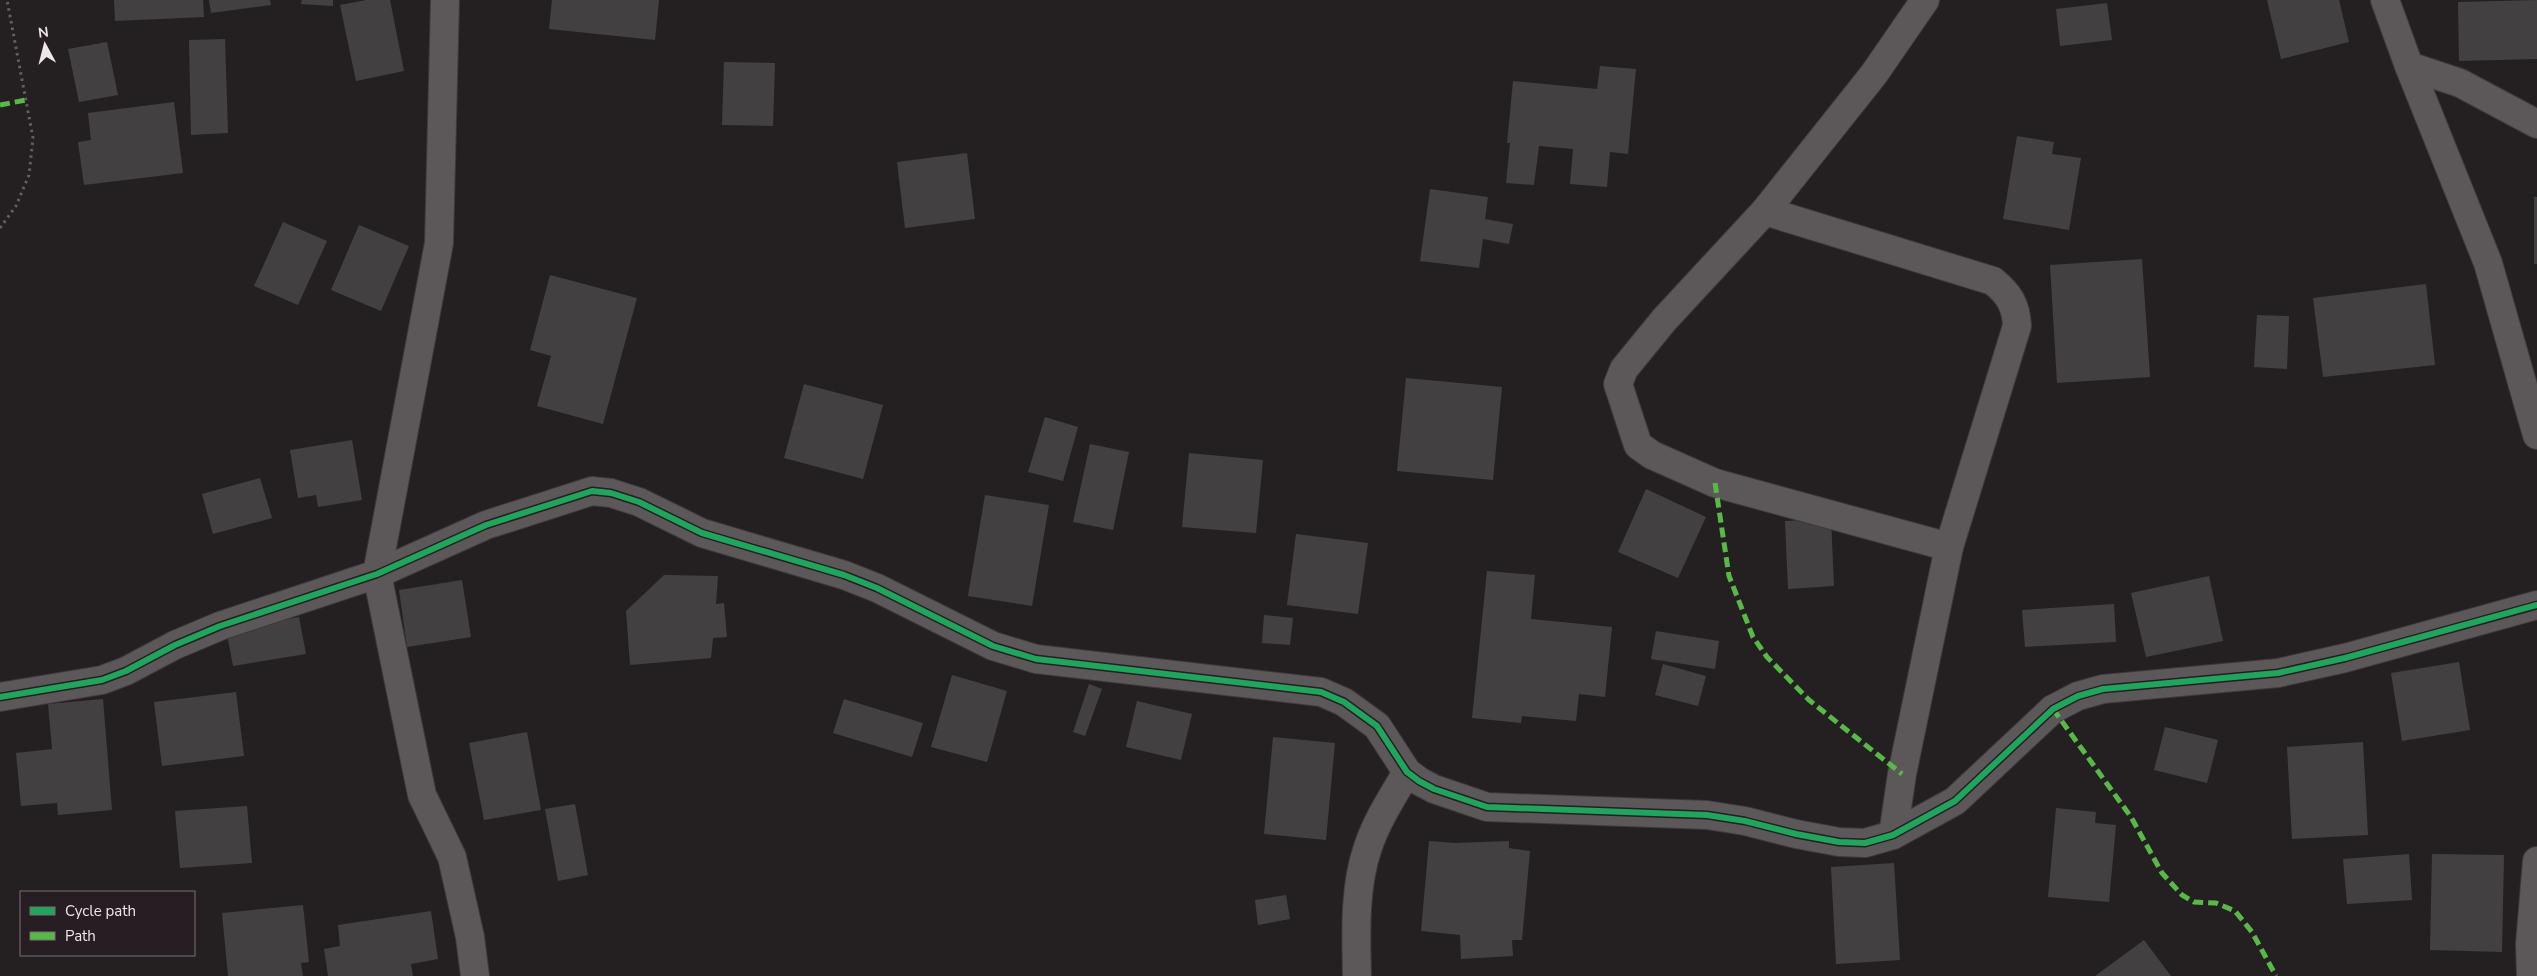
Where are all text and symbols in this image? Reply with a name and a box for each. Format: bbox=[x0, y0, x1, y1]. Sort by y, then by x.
north arrow bbox=[20, 20, 70, 70]
text: N bbox=[37, 23, 50, 43]
legend bbox=[20, 891, 195, 956]
text: Cycle path bbox=[65, 901, 136, 921]
text: Path bbox=[65, 926, 96, 946]

